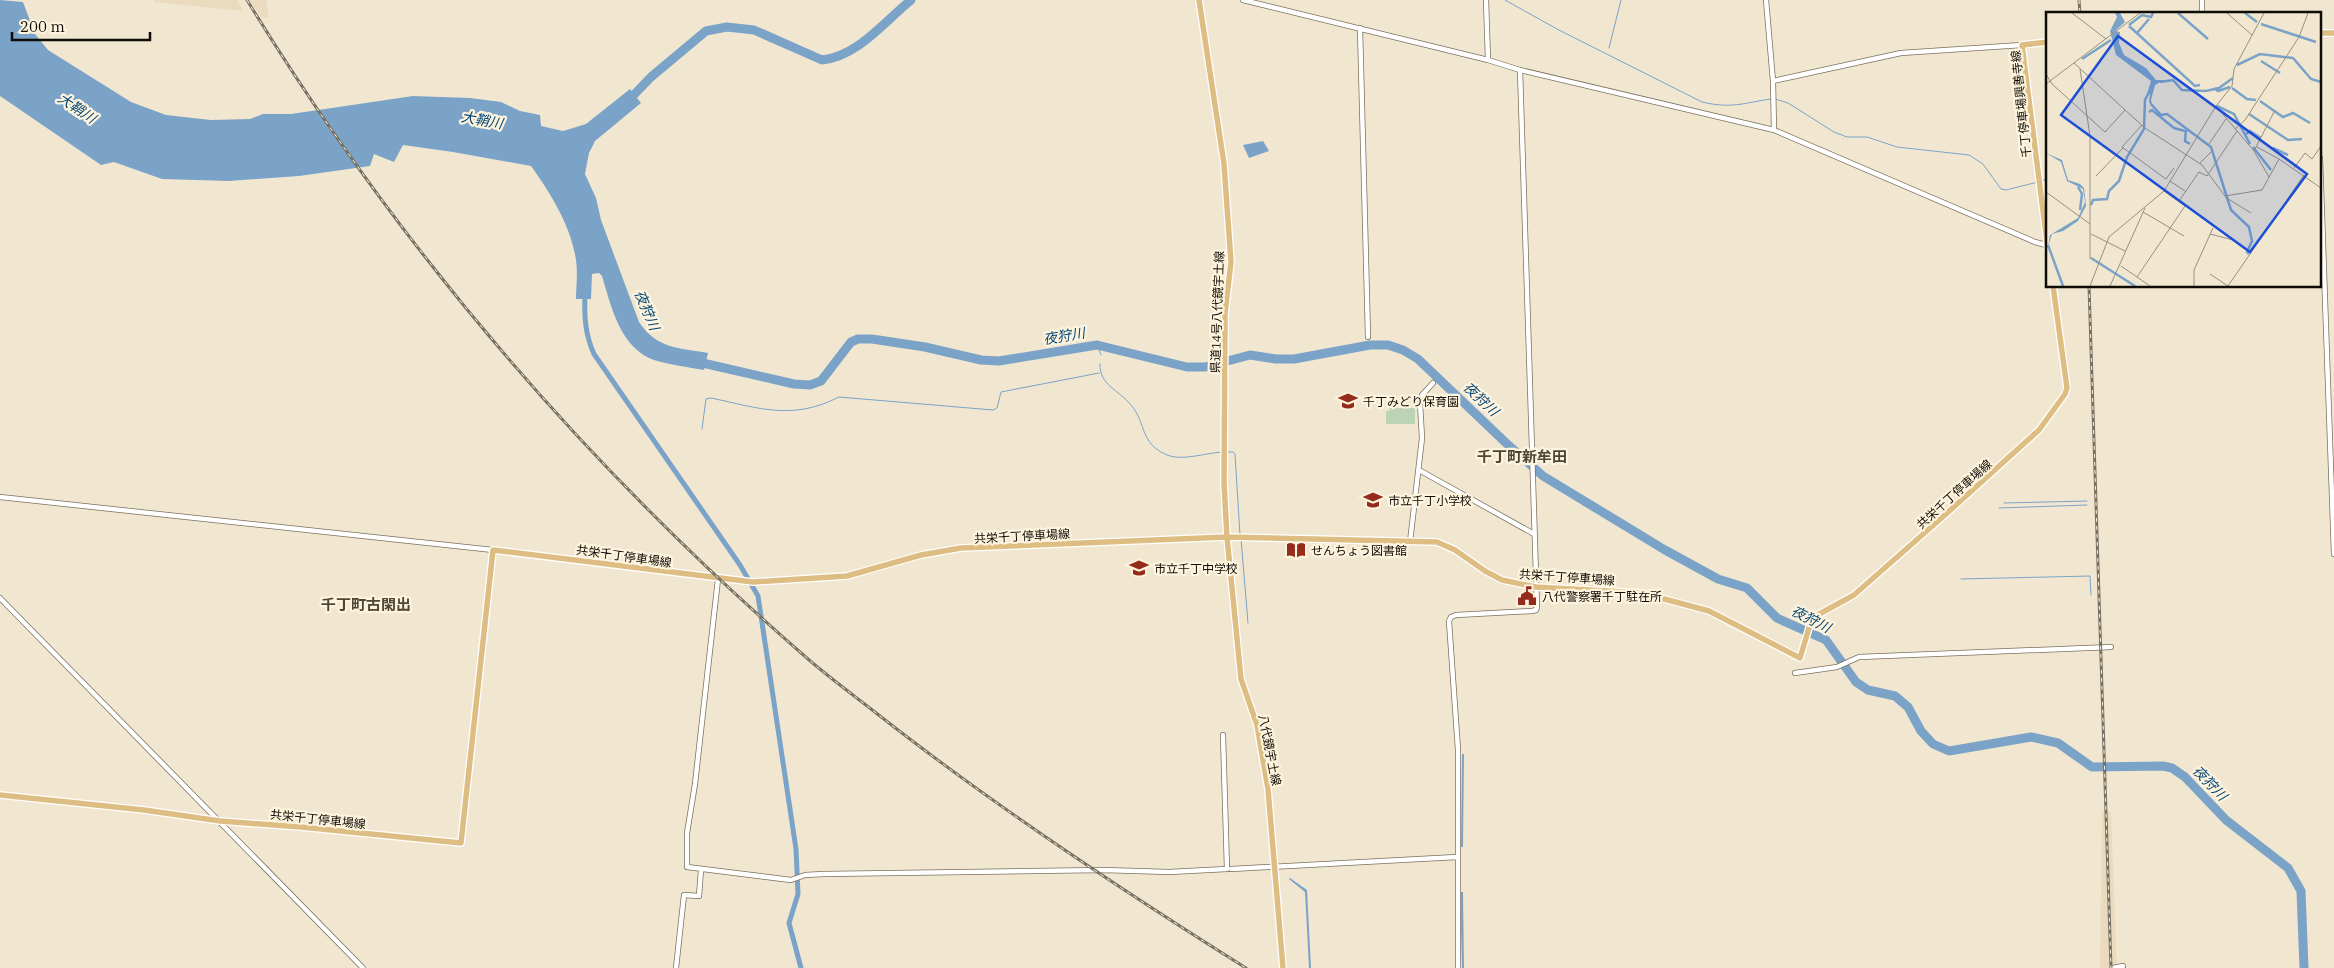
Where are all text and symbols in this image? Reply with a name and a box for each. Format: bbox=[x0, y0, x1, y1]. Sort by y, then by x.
scale bar bbox=[12, 10, 150, 42]
inset map bbox=[2046, 12, 2322, 288]
text: 200 m bbox=[20, 17, 65, 36]
street label: 千丁停車場興善寺線 bbox=[2008, 50, 2034, 158]
water label: 大鞘川 bbox=[55, 89, 101, 128]
water label: 大鞘川 bbox=[460, 107, 506, 133]
street label: 県道14号八代鏡宇土線 bbox=[1207, 251, 1227, 373]
water label: 夜狩川 bbox=[631, 287, 664, 335]
water label: 夜狩川 bbox=[1042, 324, 1088, 348]
water label: 夜狩川 bbox=[1460, 378, 1504, 421]
school or university icon: 千丁みどり保育園 bbox=[1337, 390, 1359, 412]
place label: 千丁みどり保育園 bbox=[1363, 394, 1459, 409]
district label: 千丁町新牟田 bbox=[1477, 447, 1567, 466]
street label: 共栄千丁停車場線 bbox=[1913, 456, 1995, 532]
school or university icon: 市立千丁小学校 bbox=[1362, 489, 1384, 511]
place label: 市立千丁小学校 bbox=[1388, 493, 1472, 508]
street label: 共栄千丁停車場線 bbox=[974, 526, 1070, 546]
library icon: せんちょう図書館 bbox=[1285, 539, 1307, 561]
street label: 共栄千丁停車場線 bbox=[575, 542, 673, 570]
place label: せんちょう図書館 bbox=[1311, 543, 1407, 558]
school or university icon: 市立千丁中学校 bbox=[1128, 557, 1150, 579]
place label: 市立千丁中学校 bbox=[1154, 561, 1238, 576]
street label: 共栄千丁停車場線 bbox=[1519, 566, 1615, 588]
public building icon: 八代警察署千丁駐在所 bbox=[1516, 585, 1538, 607]
place label: 八代警察署千丁駐在所 bbox=[1542, 589, 1662, 604]
district label: 千丁町古閑出 bbox=[321, 595, 411, 614]
water label: 夜狩川 bbox=[1788, 601, 1836, 637]
street label: 八代鏡宇土線 bbox=[1256, 713, 1284, 787]
water label: 夜狩川 bbox=[2189, 762, 2232, 806]
street label: 共栄千丁停車場線 bbox=[269, 807, 367, 831]

